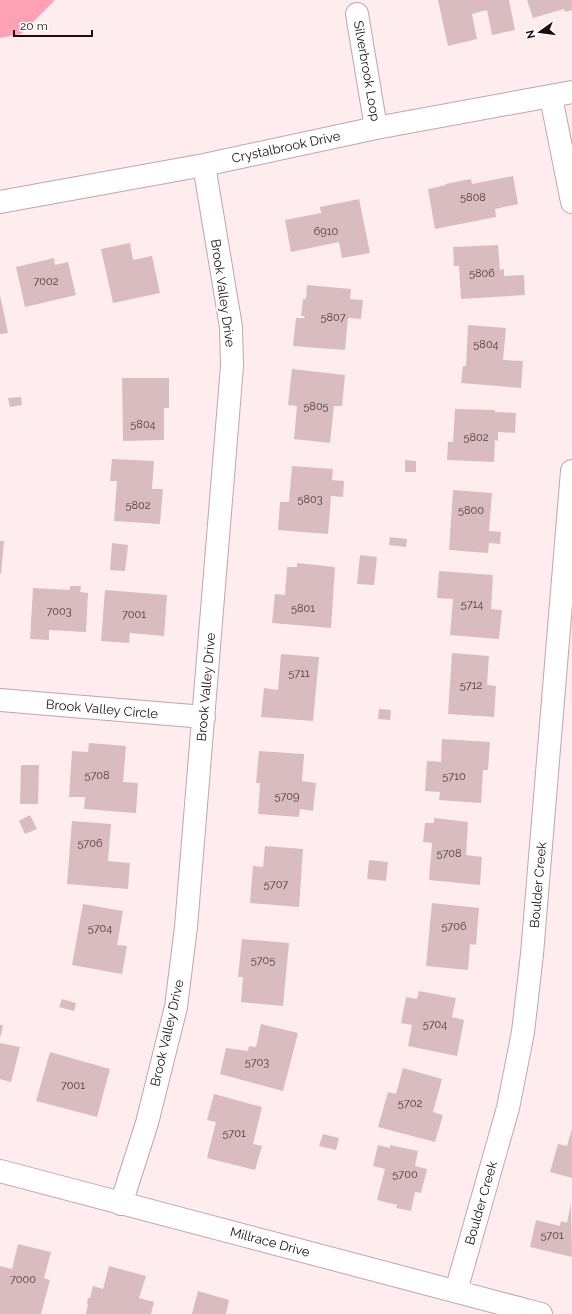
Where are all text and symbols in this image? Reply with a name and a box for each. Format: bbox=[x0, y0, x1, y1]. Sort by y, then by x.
scale bar bbox=[14, 12, 92, 38]
north arrow bbox=[520, 12, 560, 52]
text: 20 m bbox=[20, 19, 48, 33]
street label: Silverbrook Loop bbox=[351, 20, 383, 122]
text: N bbox=[523, 29, 538, 40]
street label: Crystalbrook Drive bbox=[230, 128, 342, 166]
house number: 5808 bbox=[460, 191, 486, 204]
house number: 6910 bbox=[314, 225, 339, 238]
street label: Brook Valley Drive bbox=[208, 238, 238, 348]
house number: 5806 bbox=[469, 267, 495, 280]
house number: 7002 bbox=[33, 275, 59, 288]
house number: 5807 bbox=[320, 311, 346, 324]
house number: 5804 bbox=[473, 338, 499, 351]
house number: 5805 bbox=[303, 400, 329, 413]
house number: 5804 bbox=[130, 418, 156, 431]
house number: 5802 bbox=[464, 431, 489, 444]
house number: 5803 bbox=[297, 493, 323, 506]
house number: 5802 bbox=[126, 499, 151, 512]
house number: 5800 bbox=[458, 504, 484, 517]
house number: 5714 bbox=[461, 598, 483, 611]
house number: 5801 bbox=[291, 602, 315, 615]
house number: 7003 bbox=[46, 605, 72, 618]
house number: 7001 bbox=[122, 608, 146, 621]
street label: Brook Valley Drive bbox=[194, 632, 218, 742]
house number: 5711 bbox=[288, 667, 310, 680]
house number: 5712 bbox=[460, 679, 482, 692]
street label: Brook Valley Circle bbox=[45, 697, 159, 721]
house number: 5708 bbox=[84, 769, 110, 782]
house number: 5710 bbox=[442, 770, 466, 783]
house number: 5709 bbox=[275, 790, 299, 803]
house number: 5706 bbox=[77, 837, 103, 850]
street label: Boulder Creek bbox=[527, 841, 549, 929]
house number: 5708 bbox=[436, 847, 462, 860]
house number: 5707 bbox=[264, 878, 288, 891]
house number: 5706 bbox=[441, 920, 467, 933]
house number: 5704 bbox=[88, 922, 112, 935]
house number: 5705 bbox=[251, 954, 275, 967]
street label: Brook Valley Drive bbox=[147, 978, 187, 1088]
house number: 5704 bbox=[423, 1018, 447, 1031]
house number: 5703 bbox=[245, 1056, 269, 1069]
house number: 7001 bbox=[61, 1079, 85, 1092]
house number: 5702 bbox=[398, 1097, 422, 1110]
house number: 5701 bbox=[222, 1127, 246, 1140]
street label: Boulder Creek bbox=[462, 1159, 500, 1247]
house number: 5700 bbox=[392, 1168, 418, 1181]
street label: Millrace Drive bbox=[228, 1224, 312, 1260]
house number: 5701 bbox=[540, 1229, 564, 1242]
house number: 7000 bbox=[10, 1273, 36, 1286]

